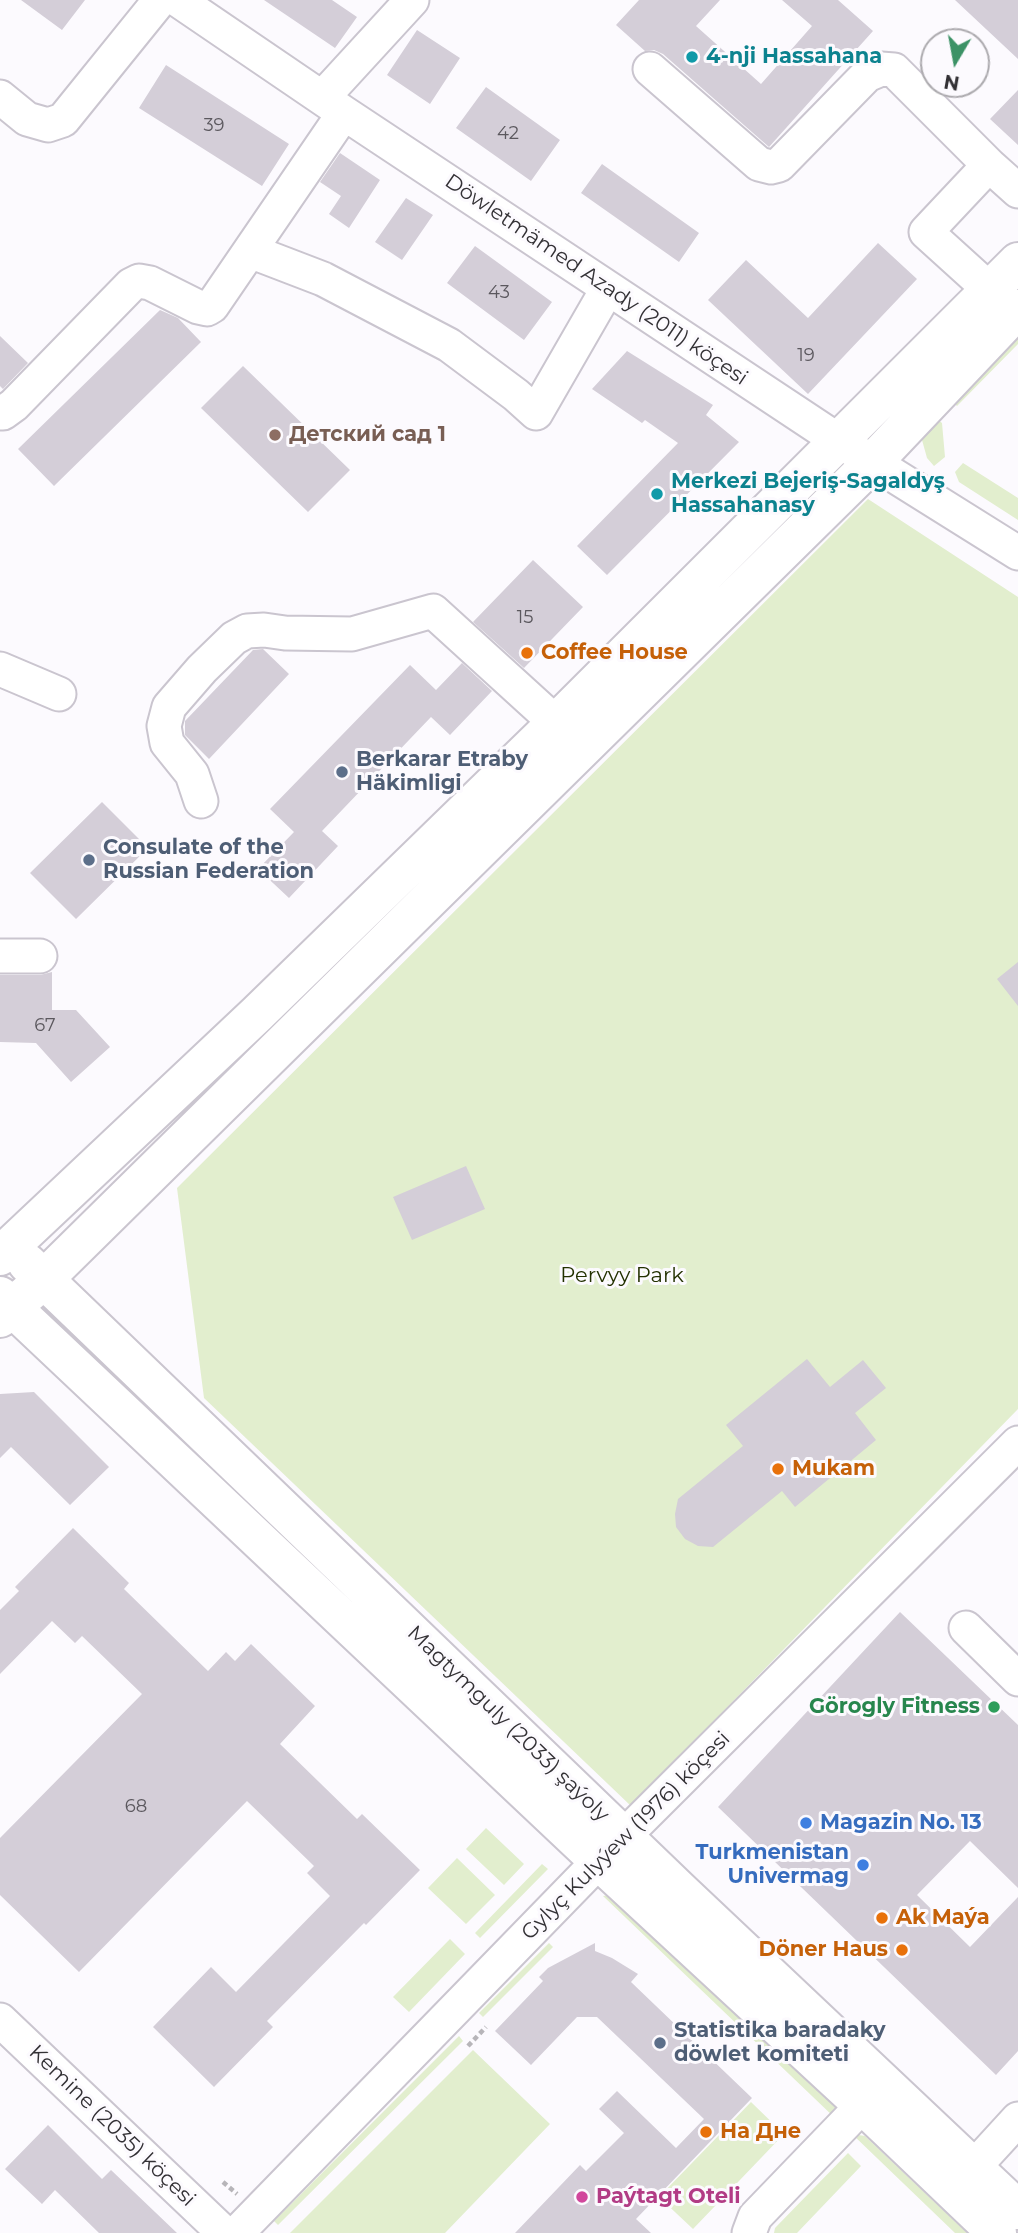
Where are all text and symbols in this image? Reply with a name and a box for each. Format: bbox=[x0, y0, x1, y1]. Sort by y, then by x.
north arrow bbox=[920, 28, 990, 98]
place label: 4-nji Hassahana bbox=[706, 44, 882, 70]
marker: 4-nji Hassahana bbox=[684, 49, 700, 65]
text: N bbox=[942, 70, 961, 95]
house number: 39 bbox=[203, 115, 225, 137]
house number: 42 bbox=[497, 123, 519, 145]
street label: Döwletmämed Azady (2011) köçesi bbox=[440, 169, 752, 391]
house number: 43 bbox=[488, 282, 510, 304]
house number: 19 bbox=[797, 345, 815, 367]
place label: Детский сад 1 bbox=[289, 422, 446, 448]
marker: Детский сад 1 bbox=[267, 427, 283, 443]
place label: Merkezi Bejeriş-Sagaldyş Hassahanasy bbox=[671, 469, 945, 519]
marker: Merkezi Bejeriş-Sagaldyş Hassahanasy bbox=[649, 486, 665, 502]
house number: 15 bbox=[517, 607, 533, 629]
place label: Coffee House bbox=[541, 640, 688, 666]
marker: Coffee House bbox=[519, 645, 535, 661]
place label: Berkarar Etraby Häkimligi bbox=[356, 747, 528, 797]
marker: Berkarar Etraby Häkimligi bbox=[334, 764, 350, 780]
place label: Consulate of the Russian Federation bbox=[103, 835, 314, 885]
marker: Consulate of the Russian Federation bbox=[81, 852, 97, 868]
house number: 67 bbox=[34, 1015, 56, 1037]
park label: Pervyy Park bbox=[560, 1263, 684, 1289]
place label: Mukam bbox=[792, 1456, 875, 1482]
marker: Mukam bbox=[770, 1461, 786, 1477]
street label: Magtymguly (2033) şaýoly bbox=[402, 1621, 614, 1827]
place label: Görogly Fitness bbox=[809, 1694, 980, 1720]
marker: Görogly Fitness bbox=[986, 1699, 1002, 1715]
street label: Gylyç Kulyýew (1976) köçesi bbox=[517, 1727, 735, 1945]
house number: 68 bbox=[125, 1796, 147, 1818]
place label: Magazin No. 13 bbox=[820, 1810, 982, 1836]
marker: Magazin No. 13 bbox=[798, 1815, 814, 1831]
place label: Turkmenistan Univermag bbox=[696, 1840, 849, 1890]
marker: Turkmenistan Univermag bbox=[855, 1857, 871, 1873]
place label: Ak Maýa bbox=[896, 1905, 990, 1931]
marker: Ak Maýa bbox=[874, 1910, 890, 1926]
place label: Döner Haus bbox=[759, 1937, 888, 1963]
marker: Döner Haus bbox=[894, 1942, 910, 1958]
place label: Statistika baradaky döwlet komiteti bbox=[674, 2018, 885, 2068]
marker: Statistika baradaky döwlet komiteti bbox=[652, 2035, 668, 2051]
street label: Kemine (2035) köçesi bbox=[24, 2040, 200, 2212]
place label: На Дне bbox=[720, 2119, 801, 2145]
marker: На Дне bbox=[698, 2124, 714, 2140]
place label: Paýtagt Oteli bbox=[596, 2184, 741, 2210]
marker: Paýtagt Oteli bbox=[574, 2189, 590, 2205]

